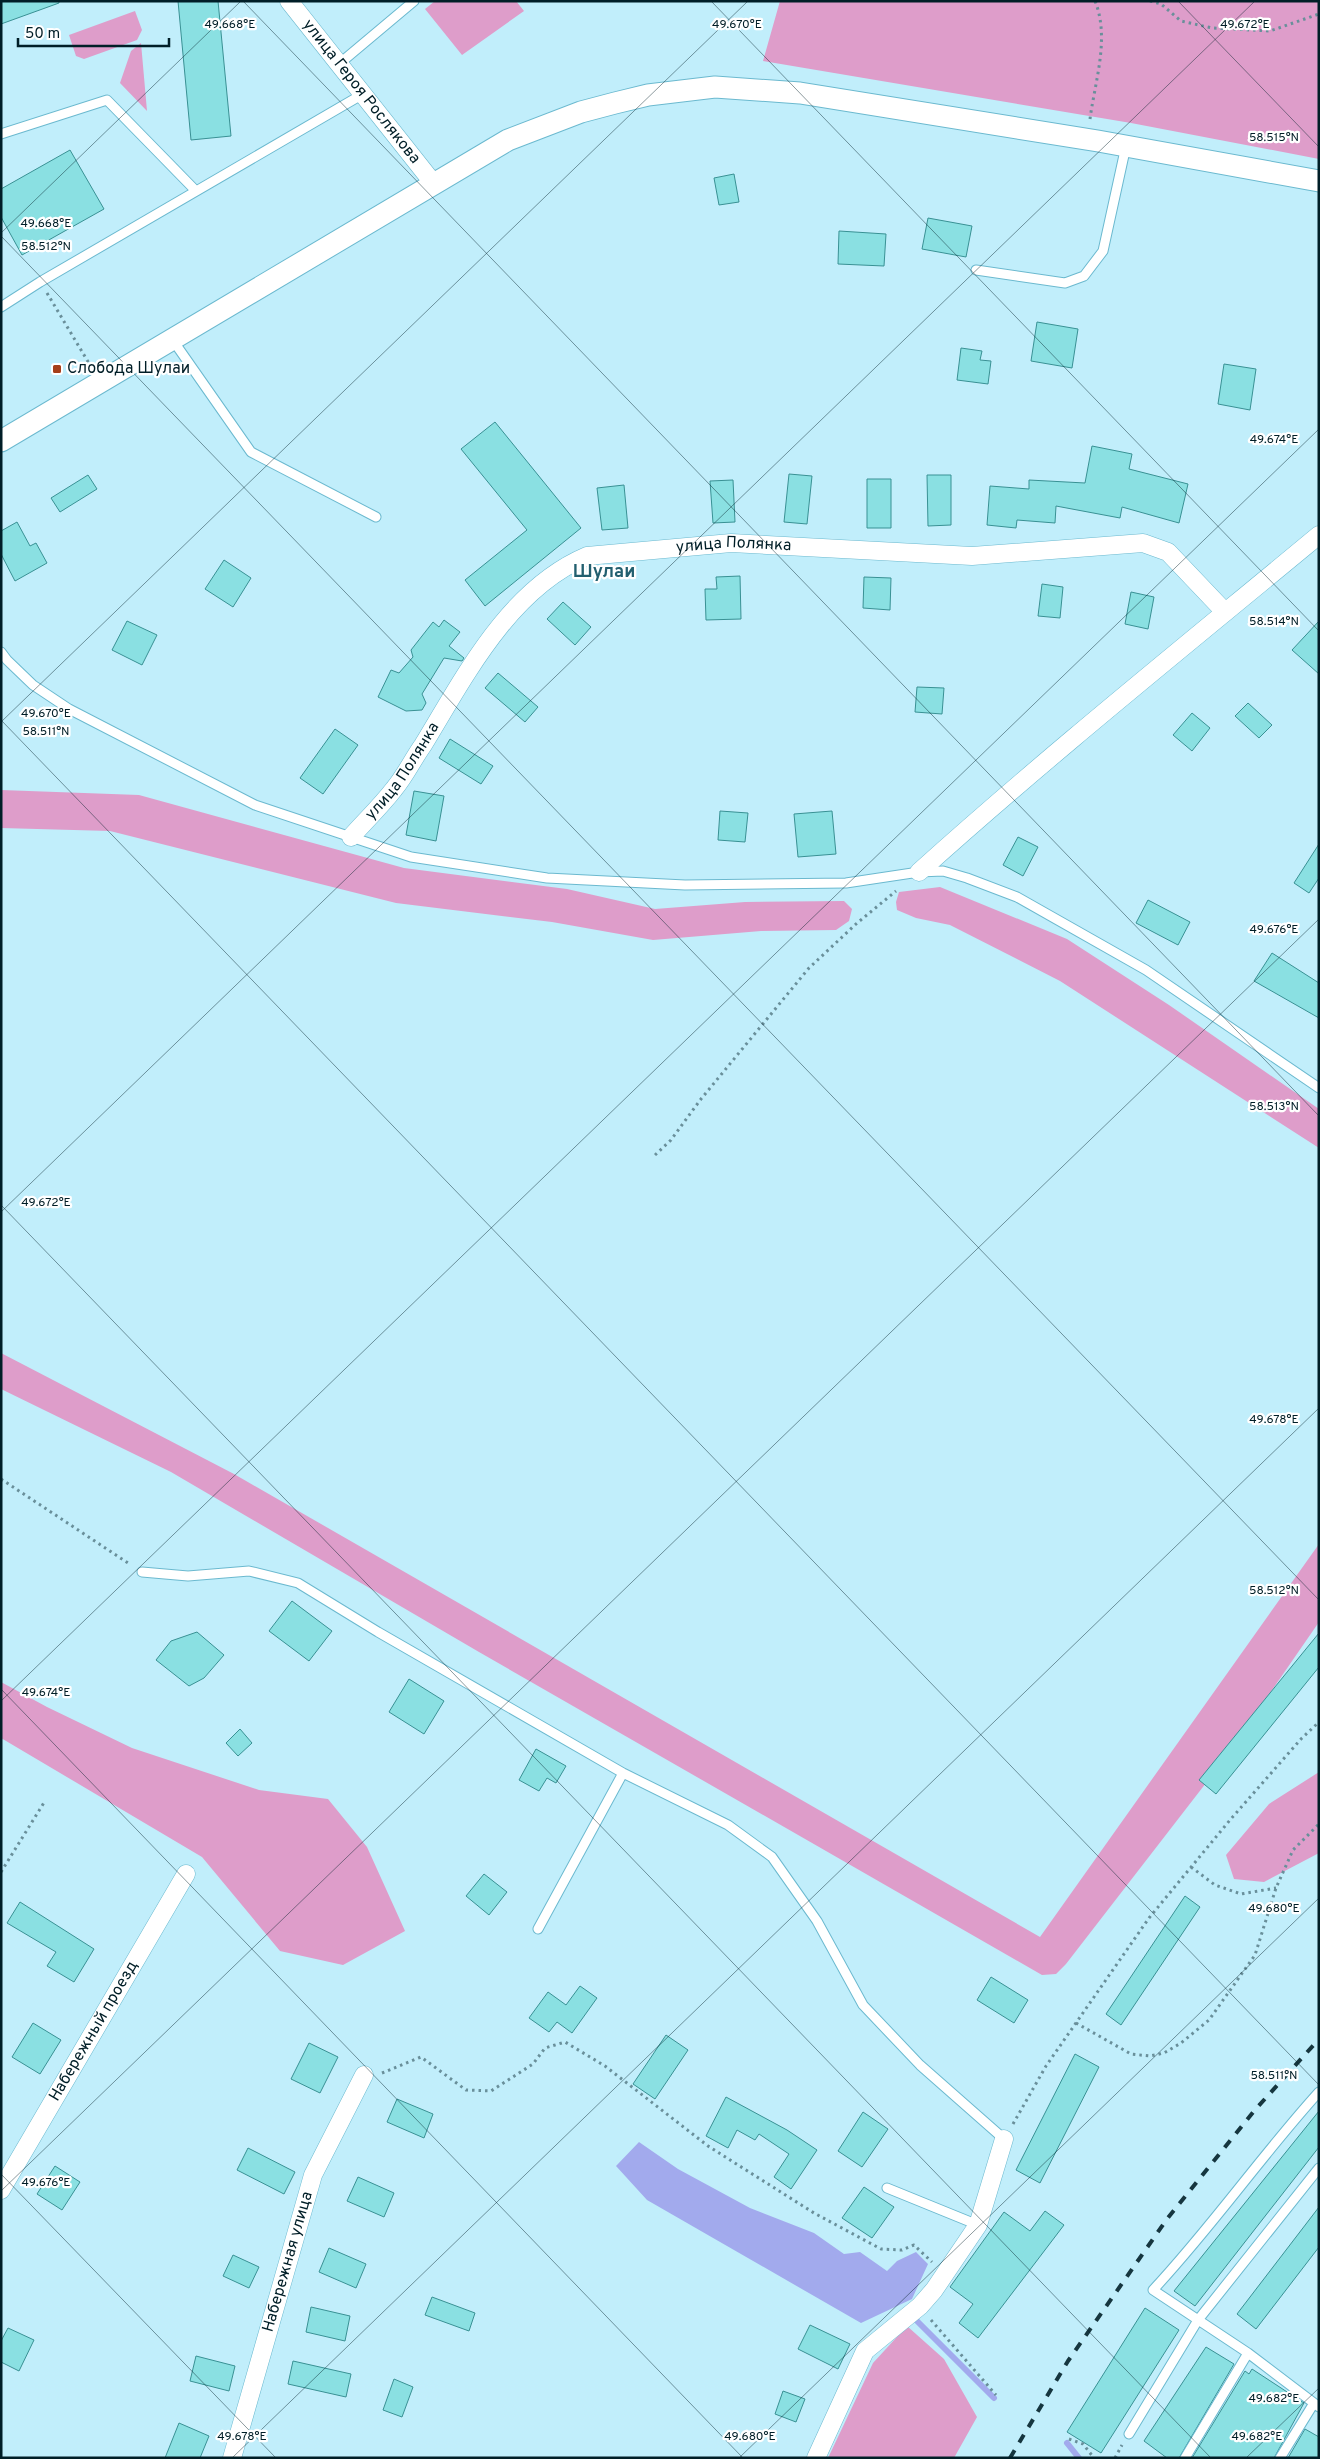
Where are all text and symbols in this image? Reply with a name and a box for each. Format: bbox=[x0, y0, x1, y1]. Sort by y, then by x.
scale bar bbox=[18, 15, 169, 47]
street label: улица Героя Рослякова bbox=[298, 16, 424, 168]
text: 49.668°E bbox=[205, 17, 255, 33]
text: 49.670°E bbox=[712, 17, 762, 33]
text: 49.672°E bbox=[1220, 17, 1270, 33]
text: 50 m bbox=[25, 25, 60, 44]
text: 58.515°N bbox=[1249, 130, 1299, 146]
text: 49.668°E bbox=[21, 216, 71, 232]
text: 58.512°N bbox=[21, 239, 71, 255]
place label: Слобода Шулаи bbox=[67, 359, 190, 379]
marker: Слобода Шулаи bbox=[51, 363, 63, 375]
text: 49.674°E bbox=[1250, 432, 1298, 448]
street label: улица Полянка bbox=[675, 533, 792, 558]
district label: Шулаи bbox=[573, 561, 635, 584]
text: 58.514°N bbox=[1249, 614, 1299, 630]
text: 49.670°E bbox=[21, 706, 71, 722]
street label: улица Полянка bbox=[361, 719, 444, 825]
text: 58.511°N bbox=[22, 724, 70, 740]
text: 49.676°E bbox=[1250, 922, 1298, 938]
text: 58.513°N bbox=[1249, 1099, 1299, 1115]
text: 49.672°E bbox=[21, 1195, 71, 1211]
text: 49.678°E bbox=[1249, 1412, 1299, 1428]
text: 58.512°N bbox=[1249, 1583, 1299, 1599]
text: 49.674°E bbox=[22, 1685, 70, 1701]
text: 49.680°E bbox=[1248, 1901, 1300, 1917]
street label: Набережный проезд bbox=[45, 1957, 143, 2105]
text: 58.511°N bbox=[1250, 2068, 1298, 2084]
text: 49.676°E bbox=[22, 2175, 70, 2191]
street label: Набережная улица bbox=[259, 2189, 318, 2335]
text: 49.682°E bbox=[1249, 2391, 1299, 2407]
text: 49.678°E bbox=[217, 2429, 267, 2445]
text: 49.680°E bbox=[724, 2429, 776, 2445]
text: 49.682°E bbox=[1232, 2429, 1282, 2445]

